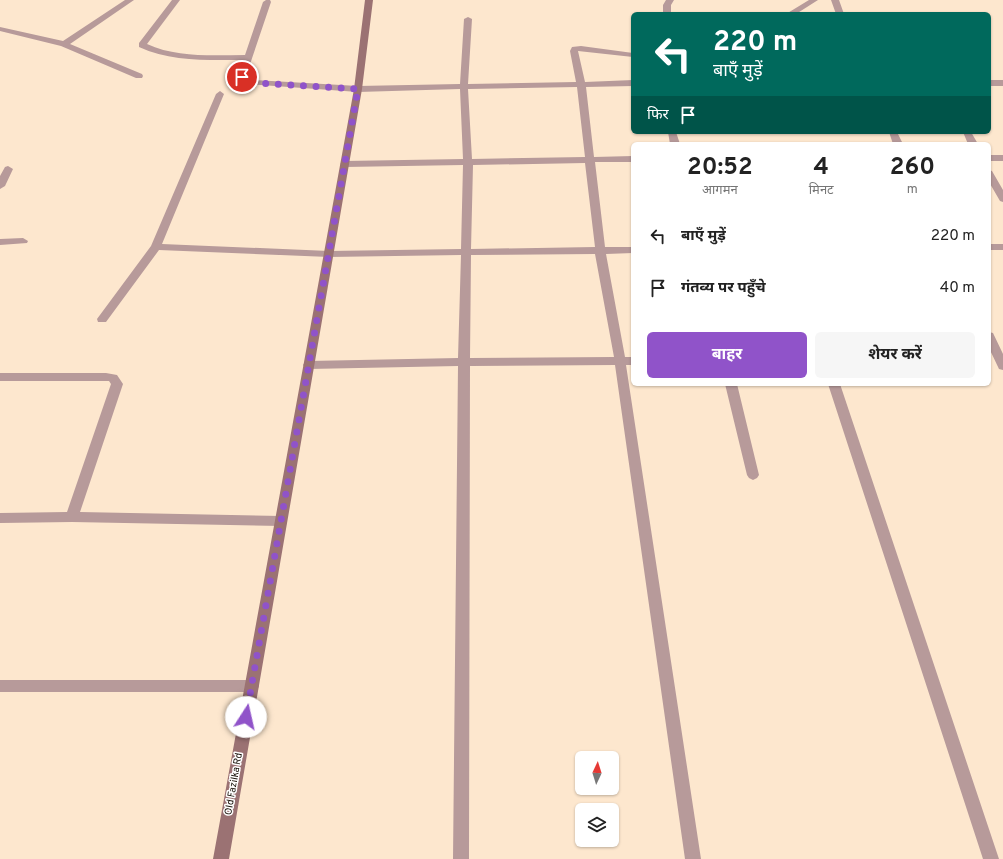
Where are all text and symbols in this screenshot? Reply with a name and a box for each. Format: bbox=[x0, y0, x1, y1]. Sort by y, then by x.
text: 220 m bbox=[713, 25, 797, 61]
icon: left bbox=[647, 28, 699, 80]
pin bbox=[225, 60, 259, 94]
text: बाएँ मुड़ें bbox=[713, 60, 763, 83]
icon: arrive bbox=[231, 66, 253, 88]
icon: arrive bbox=[677, 104, 699, 126]
text: फिर bbox=[647, 106, 669, 125]
text: 20:52 bbox=[687, 153, 753, 183]
text: 4 bbox=[813, 153, 829, 183]
text: 260 bbox=[890, 153, 935, 183]
text: m bbox=[907, 182, 918, 198]
text: आगमन bbox=[702, 183, 738, 199]
text: मिनट bbox=[809, 183, 834, 199]
icon: left bbox=[647, 225, 669, 247]
text: बाएँ मुड़ें bbox=[681, 227, 726, 246]
text: 220 m bbox=[931, 227, 975, 246]
icon: arrive bbox=[647, 277, 669, 299]
text: गंतव्य पर पहुँचे bbox=[681, 279, 766, 298]
text: 40 m bbox=[940, 279, 975, 298]
button: बाहर bbox=[647, 332, 807, 378]
button: शेयर करें bbox=[815, 332, 975, 378]
position arrow bbox=[225, 696, 267, 738]
north arrow bbox=[575, 751, 619, 795]
map controls bbox=[575, 751, 619, 847]
street label: Old Fazilka Rd bbox=[222, 752, 246, 816]
button: layers bbox=[575, 803, 619, 847]

